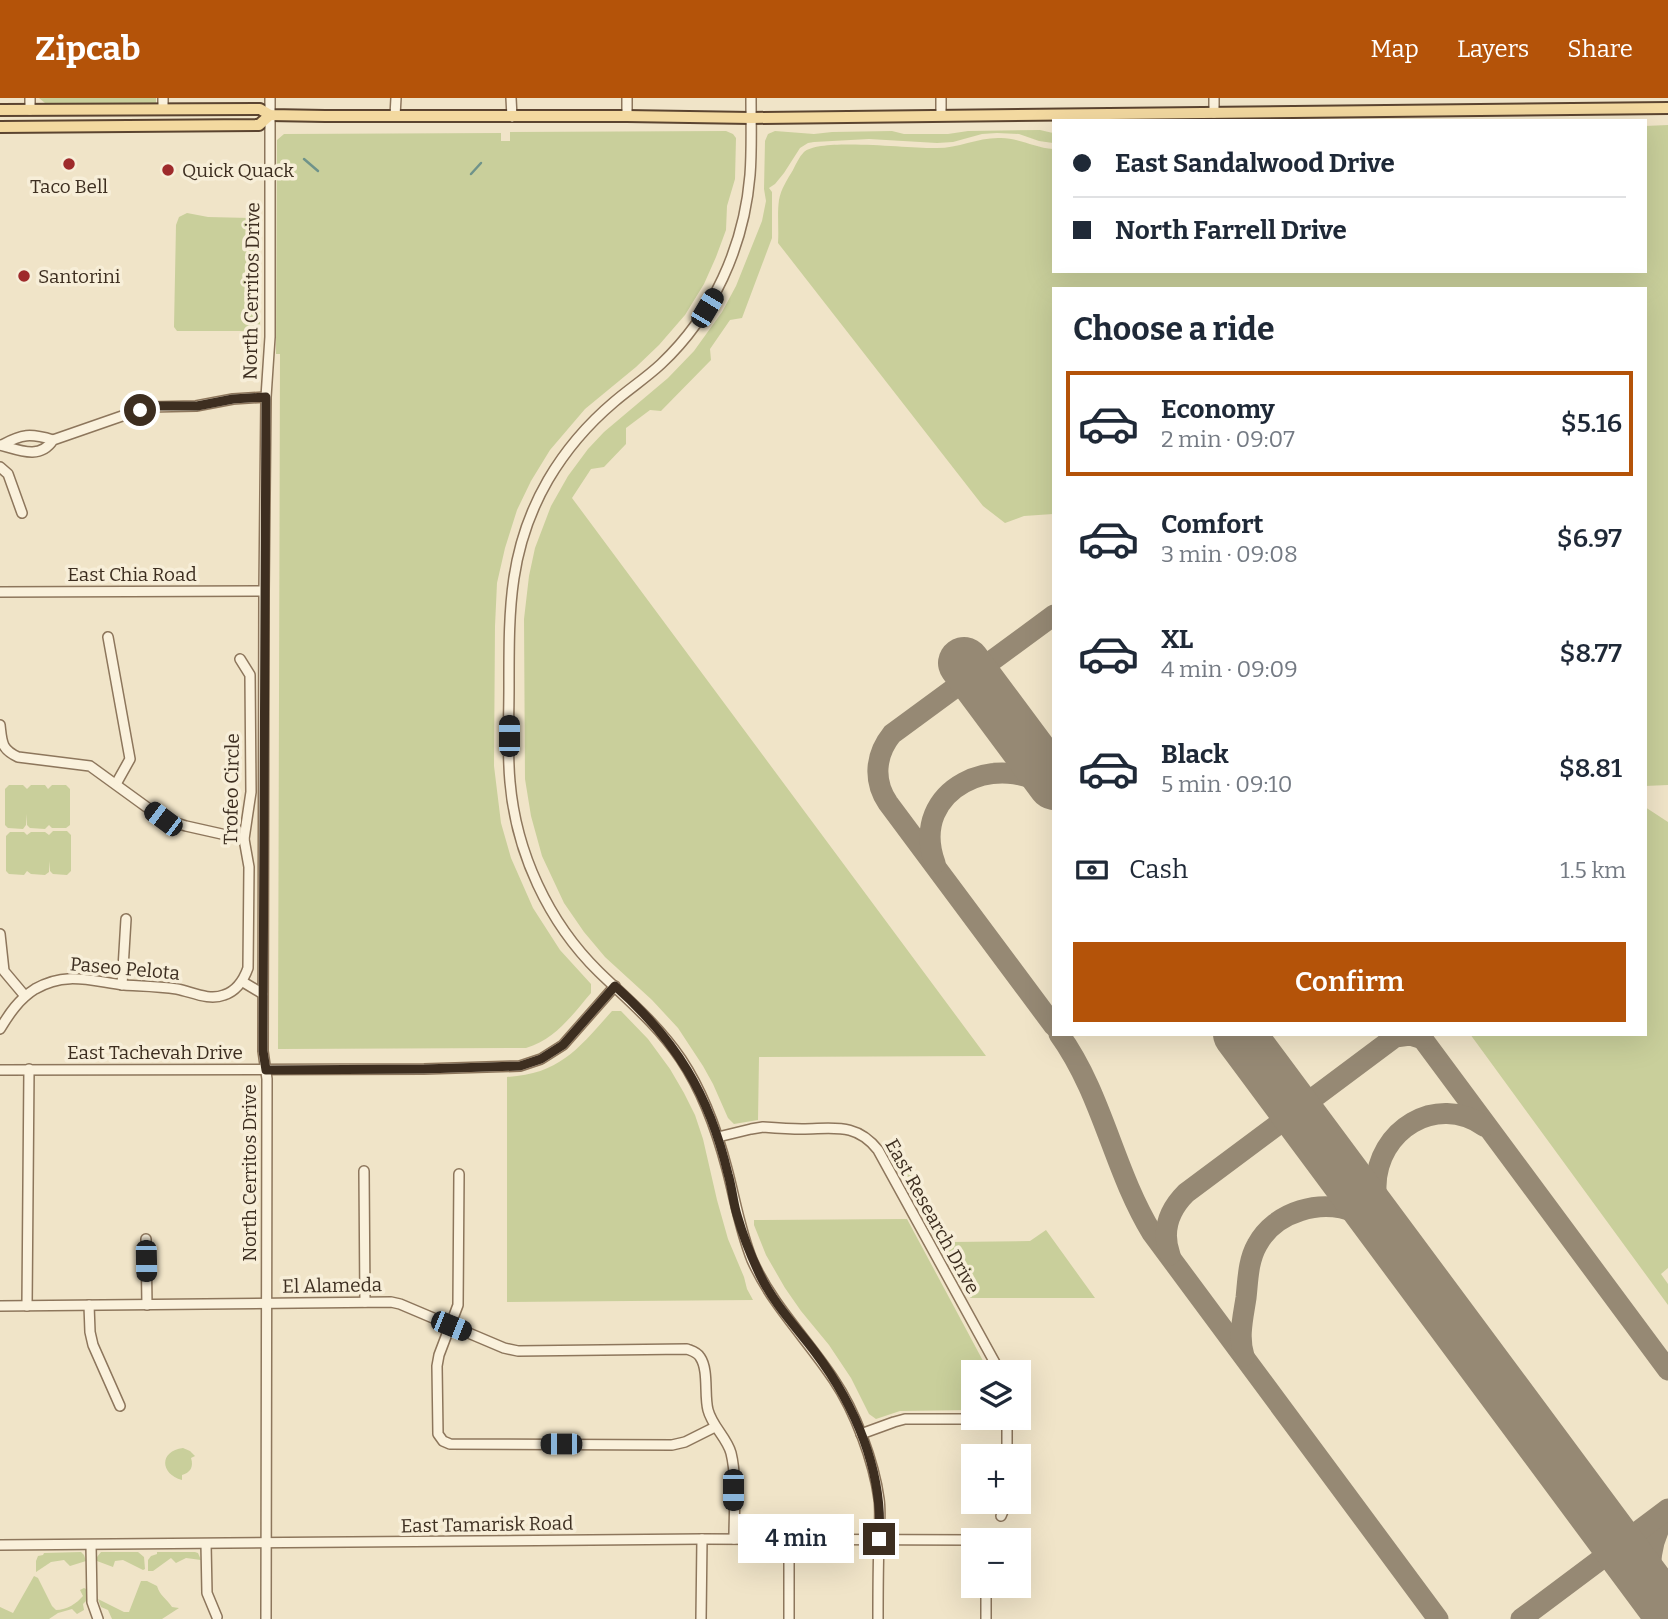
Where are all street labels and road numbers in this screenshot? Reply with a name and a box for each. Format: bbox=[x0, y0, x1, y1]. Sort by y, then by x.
street label: North Cerritos Drive bbox=[238, 202, 265, 380]
street label: East Chia Road bbox=[67, 563, 197, 586]
street label: Trofeo Circle bbox=[219, 733, 244, 845]
street label: Paseo Pelota bbox=[69, 952, 182, 985]
street label: East Tachevah Drive bbox=[67, 1041, 243, 1064]
street label: North Cerritos Drive bbox=[238, 1084, 261, 1262]
street label: East Research Drive bbox=[880, 1135, 985, 1298]
street label: El Alameda bbox=[282, 1273, 383, 1298]
street label: East Tamarisk Road bbox=[400, 1511, 574, 1538]

